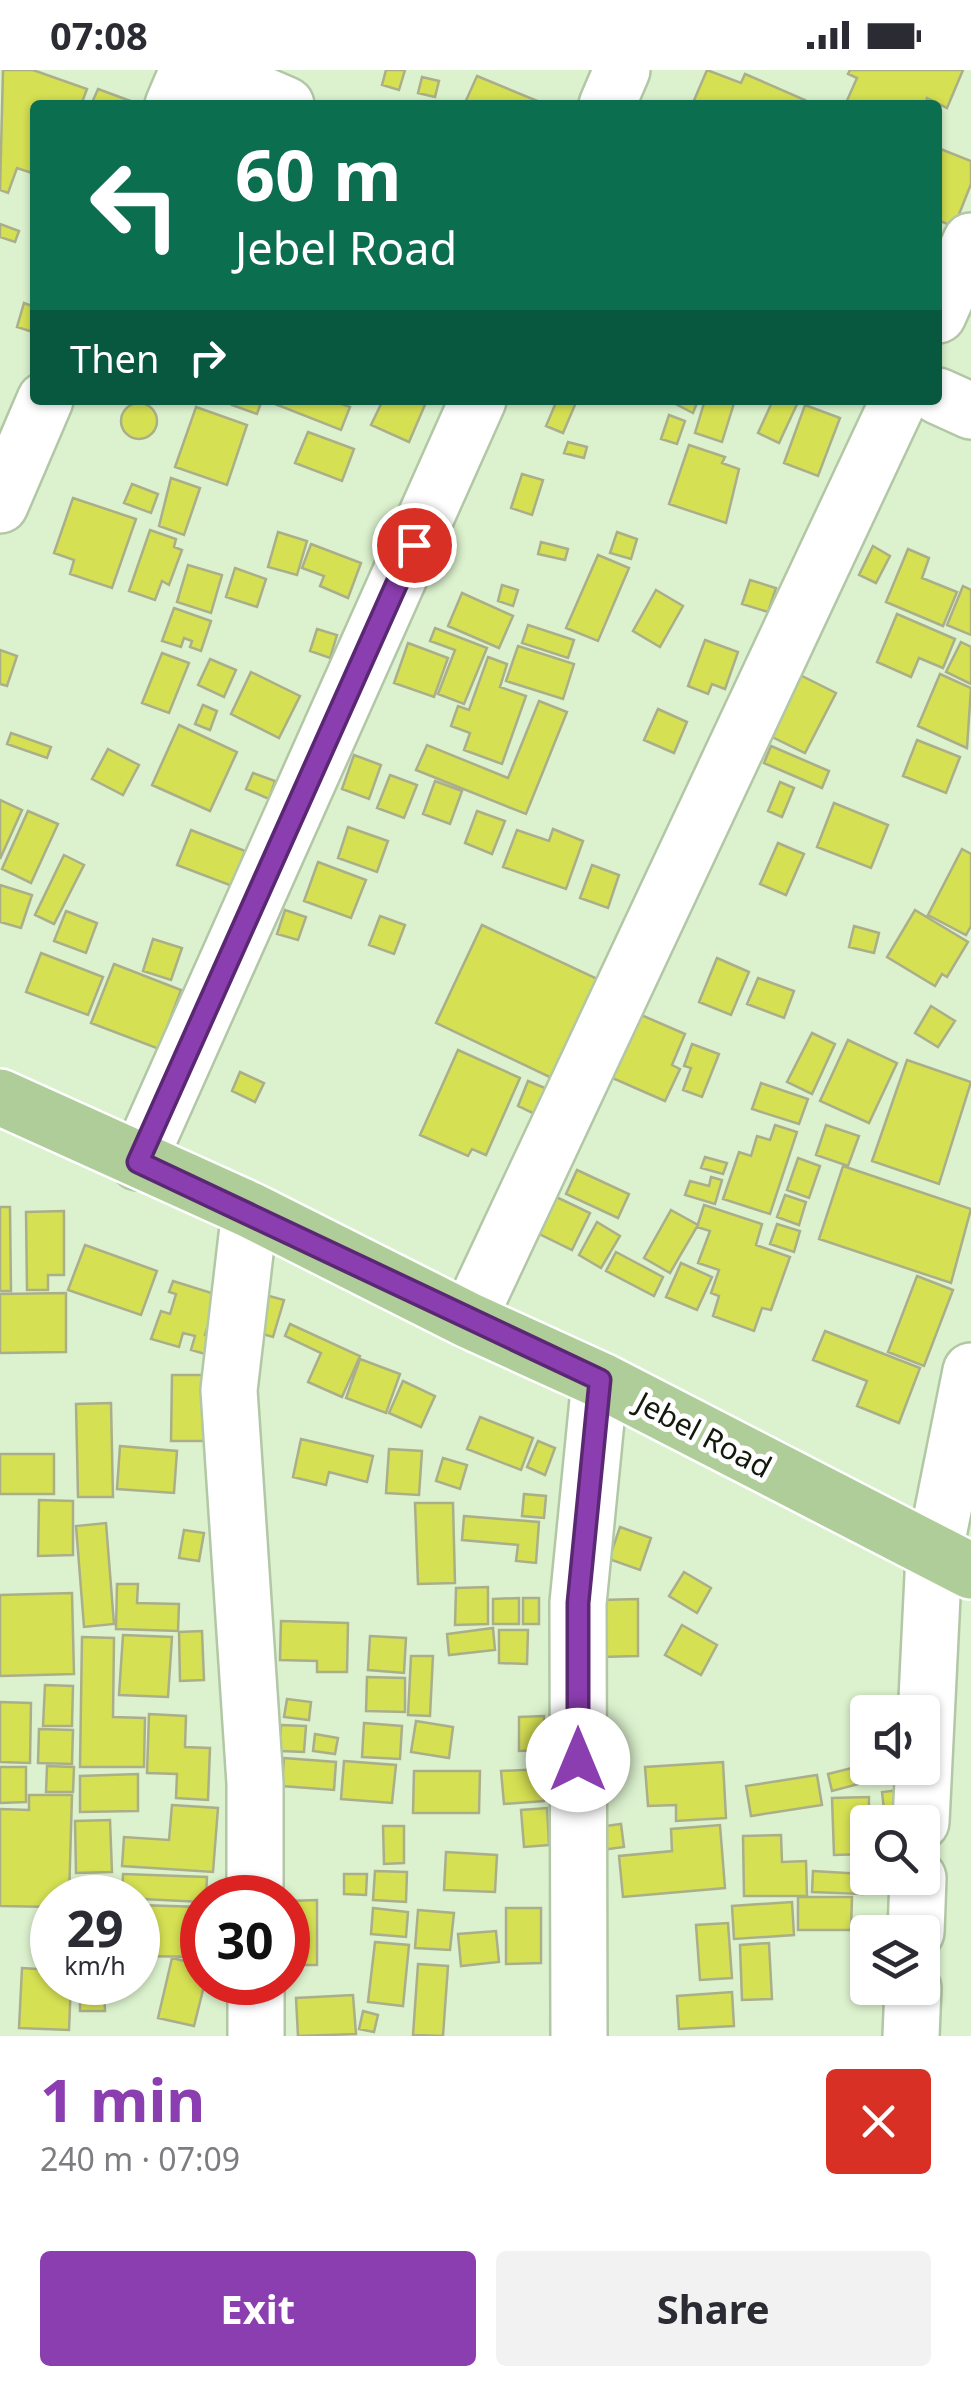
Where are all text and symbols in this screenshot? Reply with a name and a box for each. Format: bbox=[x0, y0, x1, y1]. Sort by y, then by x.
text: 07:08 bbox=[50, 9, 148, 61]
text: 60 m bbox=[235, 126, 402, 222]
icon: left bbox=[70, 140, 200, 270]
text: Jebel Road bbox=[235, 217, 457, 278]
icon: right bbox=[180, 330, 235, 385]
text: Then bbox=[70, 332, 160, 384]
pin bbox=[372, 503, 457, 588]
icon: arrive bbox=[387, 518, 442, 573]
street label: Jebel Road bbox=[626, 1380, 779, 1487]
map controls bbox=[850, 1695, 940, 2005]
button: sound bbox=[850, 1695, 940, 1785]
position arrow bbox=[526, 1708, 630, 1812]
button: search bbox=[850, 1805, 940, 1895]
speed limit sign: 30 bbox=[180, 1875, 310, 2005]
text: 29 bbox=[66, 1894, 124, 1962]
button: layers bbox=[850, 1915, 940, 2005]
text: km/h bbox=[64, 1948, 126, 1982]
text: 1 min bbox=[40, 2058, 205, 2140]
button: close bbox=[826, 2069, 931, 2174]
text: 240 m · 07:09 bbox=[40, 2137, 240, 2180]
button: Exit bbox=[40, 2251, 476, 2366]
button: Share bbox=[496, 2251, 931, 2366]

